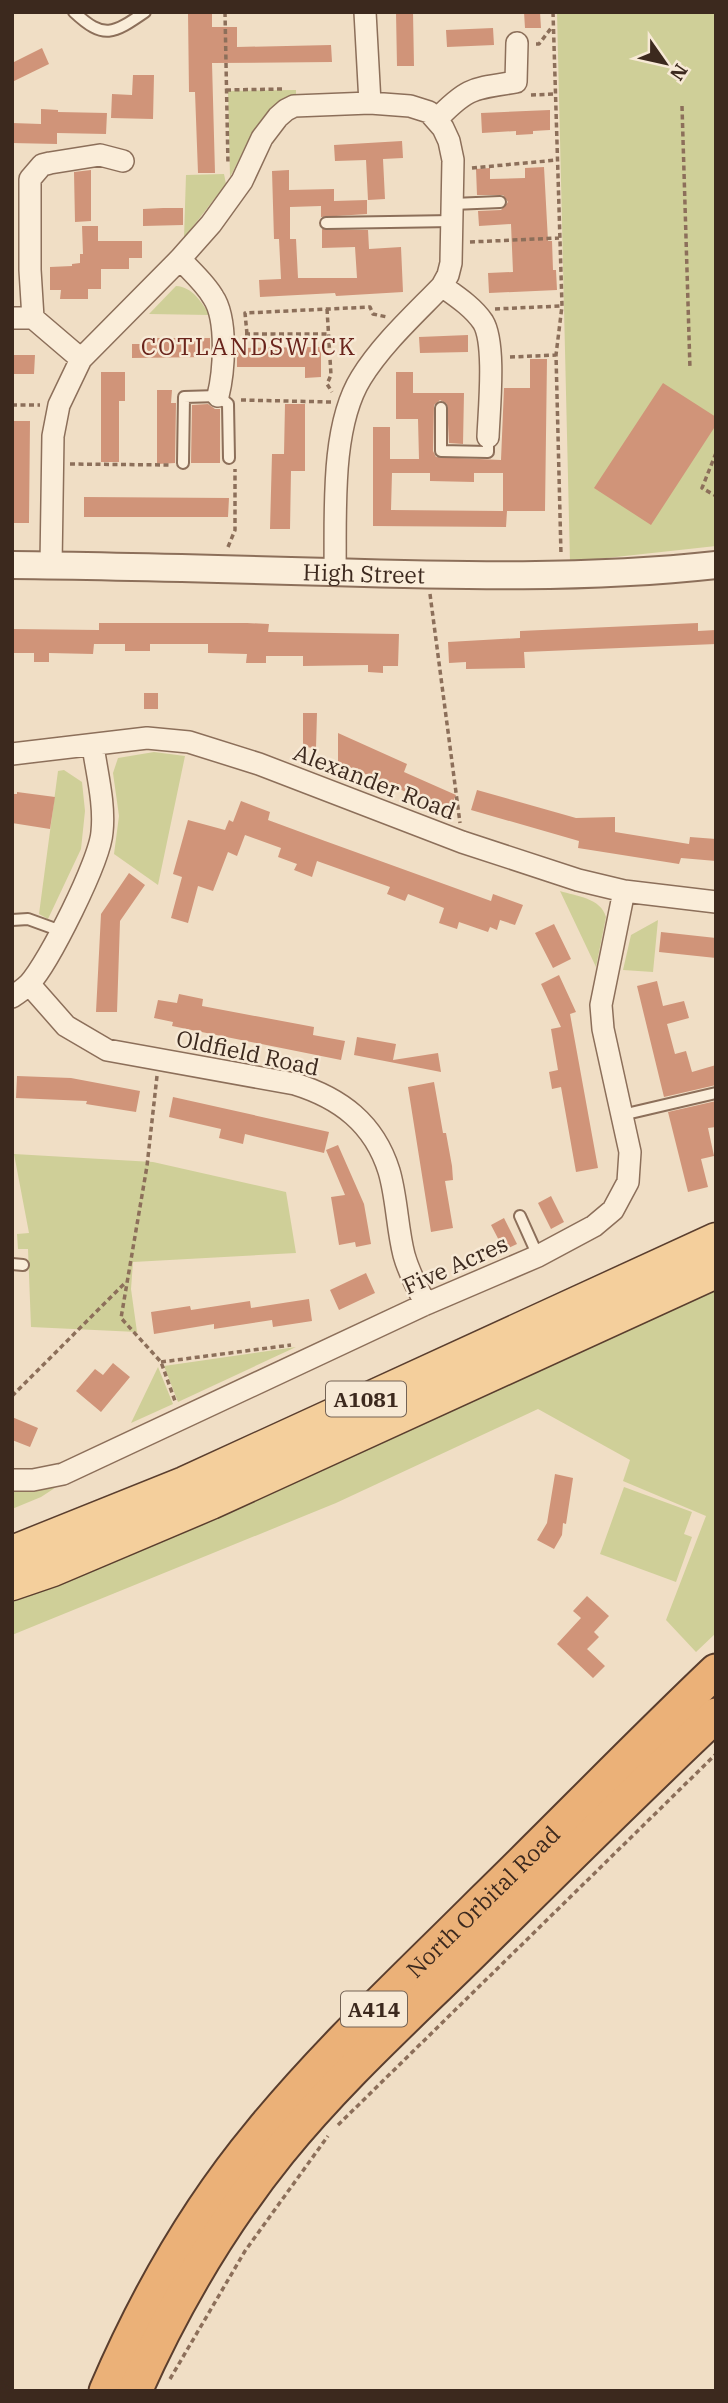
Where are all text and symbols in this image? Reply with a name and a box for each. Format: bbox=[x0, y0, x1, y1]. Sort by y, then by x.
north arrow bbox=[630, 28, 700, 98]
text: N bbox=[665, 60, 693, 85]
district label: COTLANDSWICK bbox=[141, 330, 357, 362]
street label: High Street bbox=[302, 556, 425, 590]
street label: Alexander Road bbox=[290, 736, 460, 826]
street label: Oldfield Road bbox=[174, 1022, 322, 1082]
street label: Five Acres bbox=[398, 1228, 512, 1300]
road number: A1081 bbox=[326, 1382, 406, 1416]
street label: North Orbital Road bbox=[399, 1819, 566, 1984]
road number: A414 bbox=[341, 1992, 407, 2026]

